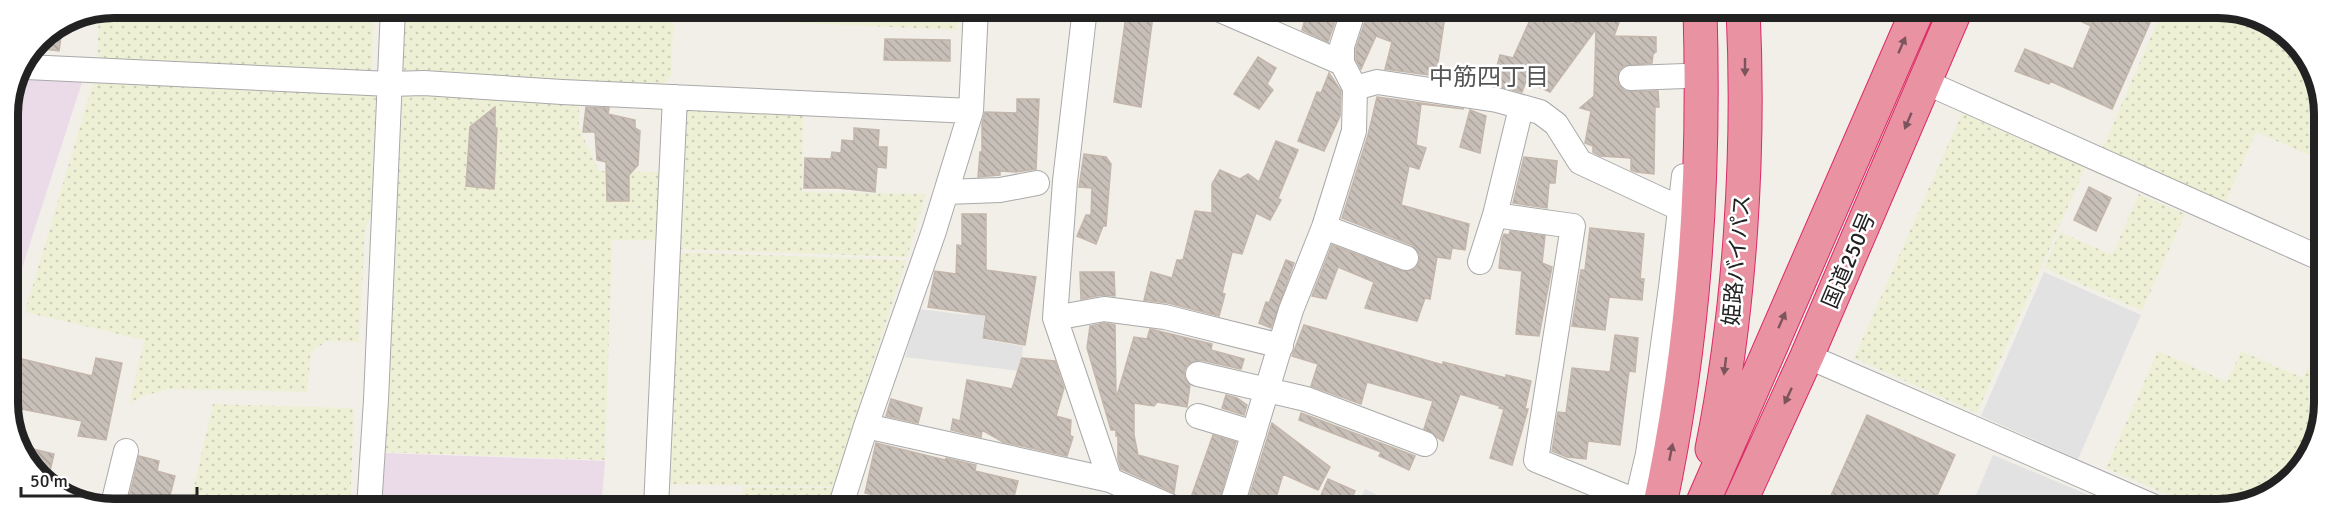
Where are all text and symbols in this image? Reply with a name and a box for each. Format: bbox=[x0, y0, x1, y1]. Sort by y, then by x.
one-way arrow bbox=[1897, 36, 1907, 54]
one-way arrow bbox=[1740, 58, 1750, 77]
district label: 中筋四丁目 bbox=[1429, 62, 1549, 92]
one-way arrow bbox=[1903, 112, 1913, 130]
street label: 姫路バイパス bbox=[1717, 193, 1756, 327]
street label: 国道250号 bbox=[1816, 208, 1881, 312]
one-way arrow bbox=[1777, 311, 1787, 329]
one-way arrow bbox=[1720, 357, 1730, 376]
one-way arrow bbox=[1783, 387, 1793, 405]
one-way arrow bbox=[1667, 442, 1676, 461]
scale bar bbox=[21, 460, 196, 498]
text: 50 m bbox=[30, 470, 68, 492]

